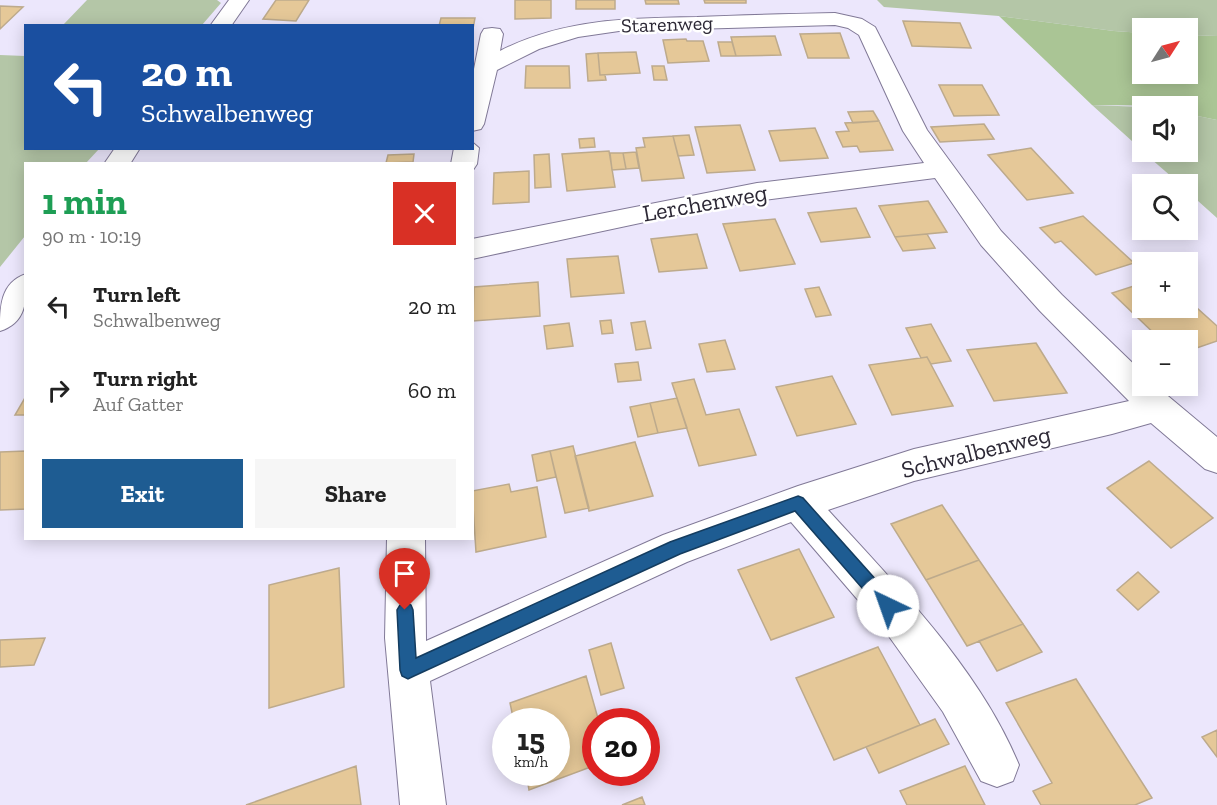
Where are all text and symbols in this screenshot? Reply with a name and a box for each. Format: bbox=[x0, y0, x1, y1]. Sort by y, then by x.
street label: Starenweg bbox=[621, 10, 713, 38]
north arrow bbox=[1132, 18, 1198, 84]
map controls bbox=[1132, 18, 1198, 396]
text: 20 m bbox=[141, 46, 232, 97]
icon: left bbox=[42, 48, 120, 126]
button: sound bbox=[1132, 96, 1198, 162]
text: Schwalbenweg bbox=[141, 97, 313, 129]
button: search bbox=[1132, 174, 1198, 240]
street label: Lerchenweg bbox=[640, 177, 770, 228]
text: 1 min bbox=[42, 180, 127, 223]
button: close bbox=[393, 182, 456, 245]
text: 90 m · 10:19 bbox=[42, 224, 141, 248]
button: + bbox=[1132, 252, 1198, 318]
text: Turn left bbox=[93, 281, 180, 308]
icon: left bbox=[42, 290, 75, 323]
text: 20 m bbox=[408, 293, 456, 320]
text: Schwalbenweg bbox=[93, 308, 221, 332]
button: − bbox=[1132, 330, 1198, 396]
text: Turn right bbox=[93, 365, 197, 392]
icon: right bbox=[42, 374, 75, 407]
text: 60 m bbox=[408, 377, 456, 404]
text: Auf Gatter bbox=[93, 392, 184, 416]
street label: Schwalbenweg bbox=[898, 419, 1054, 484]
button: Exit bbox=[42, 459, 243, 528]
button: Share bbox=[255, 459, 456, 528]
pin bbox=[379, 548, 430, 610]
icon: arrive bbox=[388, 557, 421, 590]
position arrow bbox=[856, 574, 920, 638]
speed limit sign: 20 bbox=[582, 708, 660, 786]
text: 15 bbox=[517, 722, 545, 758]
text: km/h bbox=[514, 753, 548, 771]

